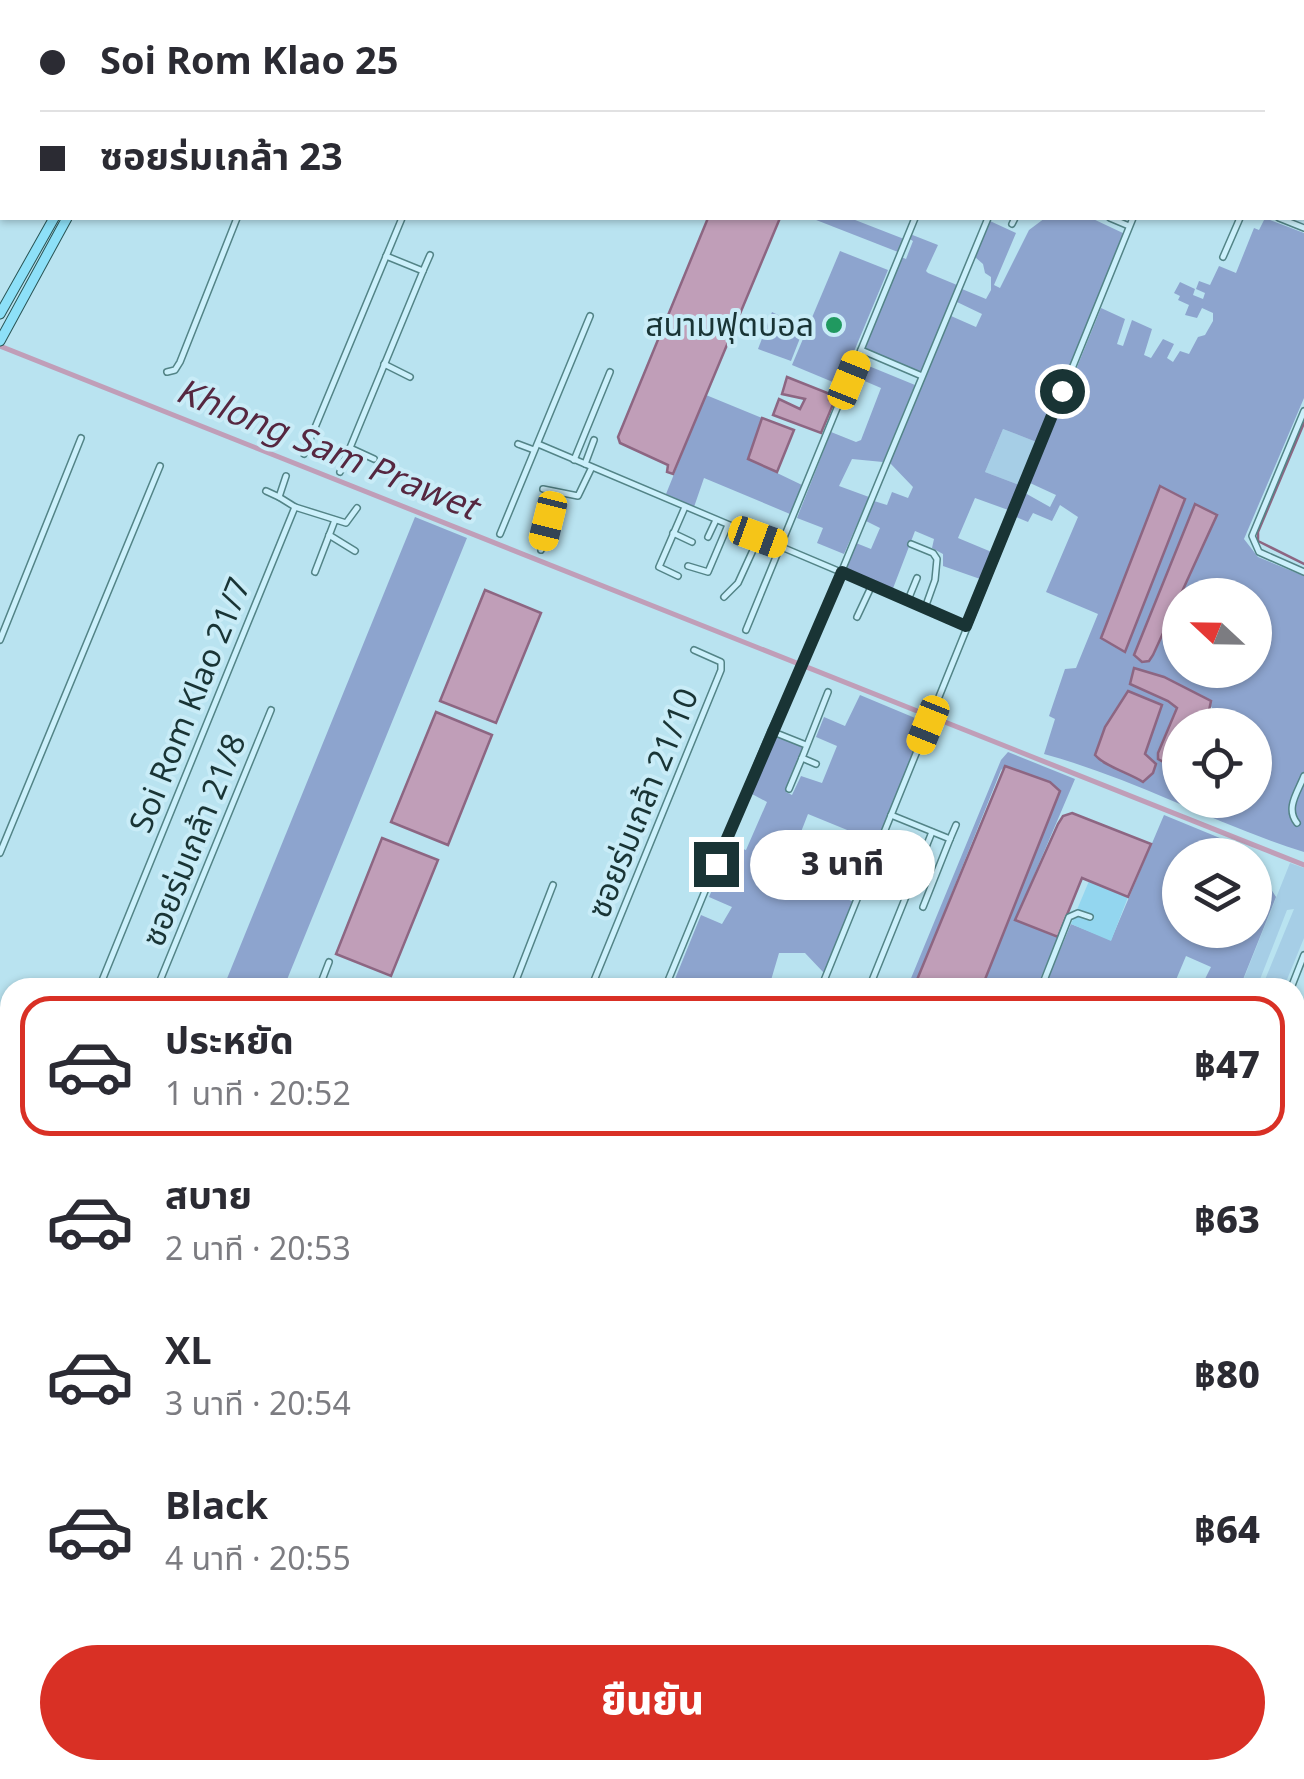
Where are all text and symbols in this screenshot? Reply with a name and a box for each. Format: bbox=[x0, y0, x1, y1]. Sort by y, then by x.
text: Soi Rom Klao 25 bbox=[100, 34, 398, 91]
text: ซอยร่มเกล้า 23 bbox=[100, 130, 343, 187]
place label: สนามฟุตบอล bbox=[645, 302, 814, 350]
marker: สนามฟุตบอล bbox=[823, 314, 845, 336]
car bbox=[824, 347, 874, 413]
water label: Khlong Sam Prawet bbox=[168, 366, 489, 537]
route start bbox=[1040, 369, 1085, 414]
car bbox=[526, 488, 570, 554]
car bbox=[725, 513, 791, 561]
street label: Soi Rom Klao 21/7 bbox=[118, 571, 264, 840]
north arrow bbox=[1162, 578, 1272, 688]
map controls bbox=[1162, 578, 1272, 948]
street label: ซอยร่มเกล้า 21/10 bbox=[576, 681, 712, 925]
car bbox=[903, 692, 953, 758]
button: locate bbox=[1162, 708, 1272, 818]
street label: ซอยร่มเกล้า 21/8 bbox=[130, 727, 259, 954]
callout: 3 นาที bbox=[751, 829, 936, 899]
button: layers bbox=[1162, 838, 1272, 948]
text: 3 นาที bbox=[801, 841, 884, 889]
route end bbox=[694, 842, 739, 887]
text: ประหยัด bbox=[165, 1014, 294, 1071]
icon: car bbox=[45, 1021, 135, 1111]
text: ฿47 bbox=[1194, 1038, 1260, 1095]
text: 1 นาที · 20:52 bbox=[165, 1071, 351, 1119]
text: สบาย bbox=[165, 1169, 252, 1226]
icon: car bbox=[45, 1176, 135, 1266]
text: ฿63 bbox=[1194, 1193, 1260, 1250]
text: 2 นาที · 20:53 bbox=[165, 1226, 351, 1274]
text: XL bbox=[165, 1324, 212, 1381]
icon: car bbox=[45, 1331, 135, 1421]
text: ฿80 bbox=[1194, 1348, 1260, 1405]
text: 3 นาที · 20:54 bbox=[165, 1381, 351, 1429]
text: Black bbox=[165, 1479, 268, 1536]
icon: car bbox=[45, 1486, 135, 1576]
text: ฿64 bbox=[1194, 1503, 1260, 1560]
text: 4 นาที · 20:55 bbox=[165, 1536, 351, 1584]
button: ยืนยัน bbox=[40, 1645, 1265, 1760]

